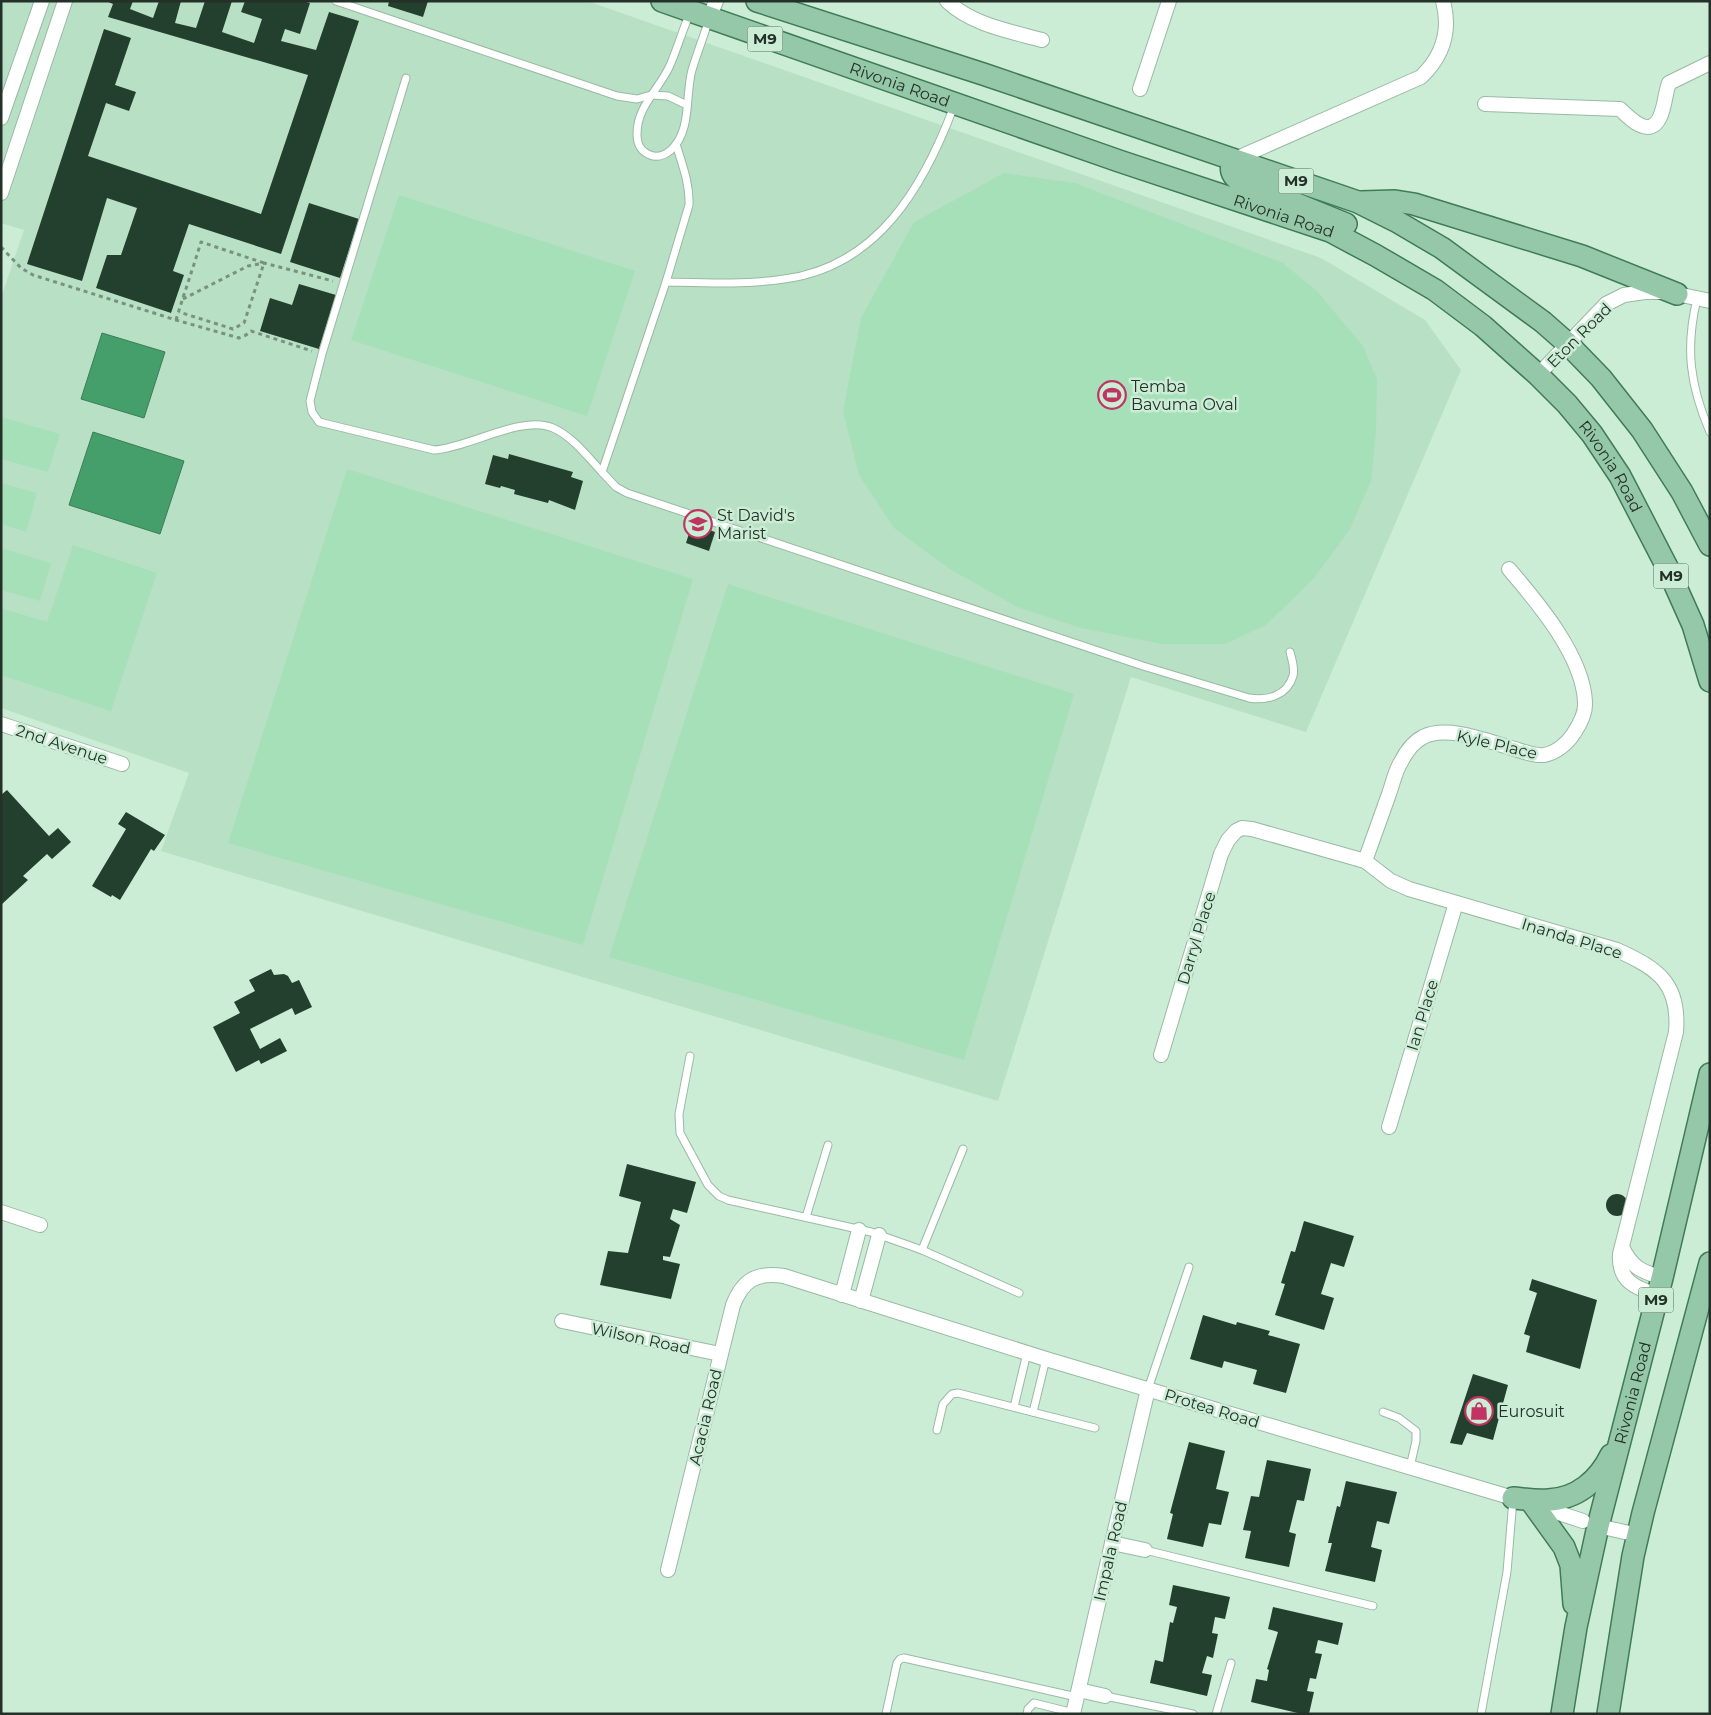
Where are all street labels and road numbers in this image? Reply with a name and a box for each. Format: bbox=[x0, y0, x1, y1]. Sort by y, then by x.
road number: M9 bbox=[748, 26, 782, 52]
street label: Rivonia Road bbox=[847, 58, 952, 111]
road number: M9 bbox=[1278, 168, 1314, 194]
street label: Rivonia Road bbox=[1231, 191, 1337, 242]
street label: Eton Road bbox=[1543, 299, 1616, 372]
street label: Rivonia Road bbox=[1575, 417, 1646, 516]
road number: M9 bbox=[1654, 564, 1688, 588]
street label: 2nd Avenue bbox=[14, 721, 110, 768]
street label: Kyle Place bbox=[1455, 726, 1539, 763]
street label: Darryl Place bbox=[1173, 889, 1220, 987]
street label: Inanda Place bbox=[1519, 914, 1624, 963]
street label: Ian Place bbox=[1403, 977, 1442, 1053]
road number: M9 bbox=[1638, 1288, 1674, 1312]
street label: Wilson Road bbox=[590, 1319, 692, 1358]
street label: Rivonia Road bbox=[1611, 1340, 1655, 1446]
street label: Acacia Road bbox=[685, 1367, 726, 1467]
street label: Protea Road bbox=[1162, 1385, 1262, 1432]
street label: Impala Road bbox=[1090, 1499, 1131, 1603]

